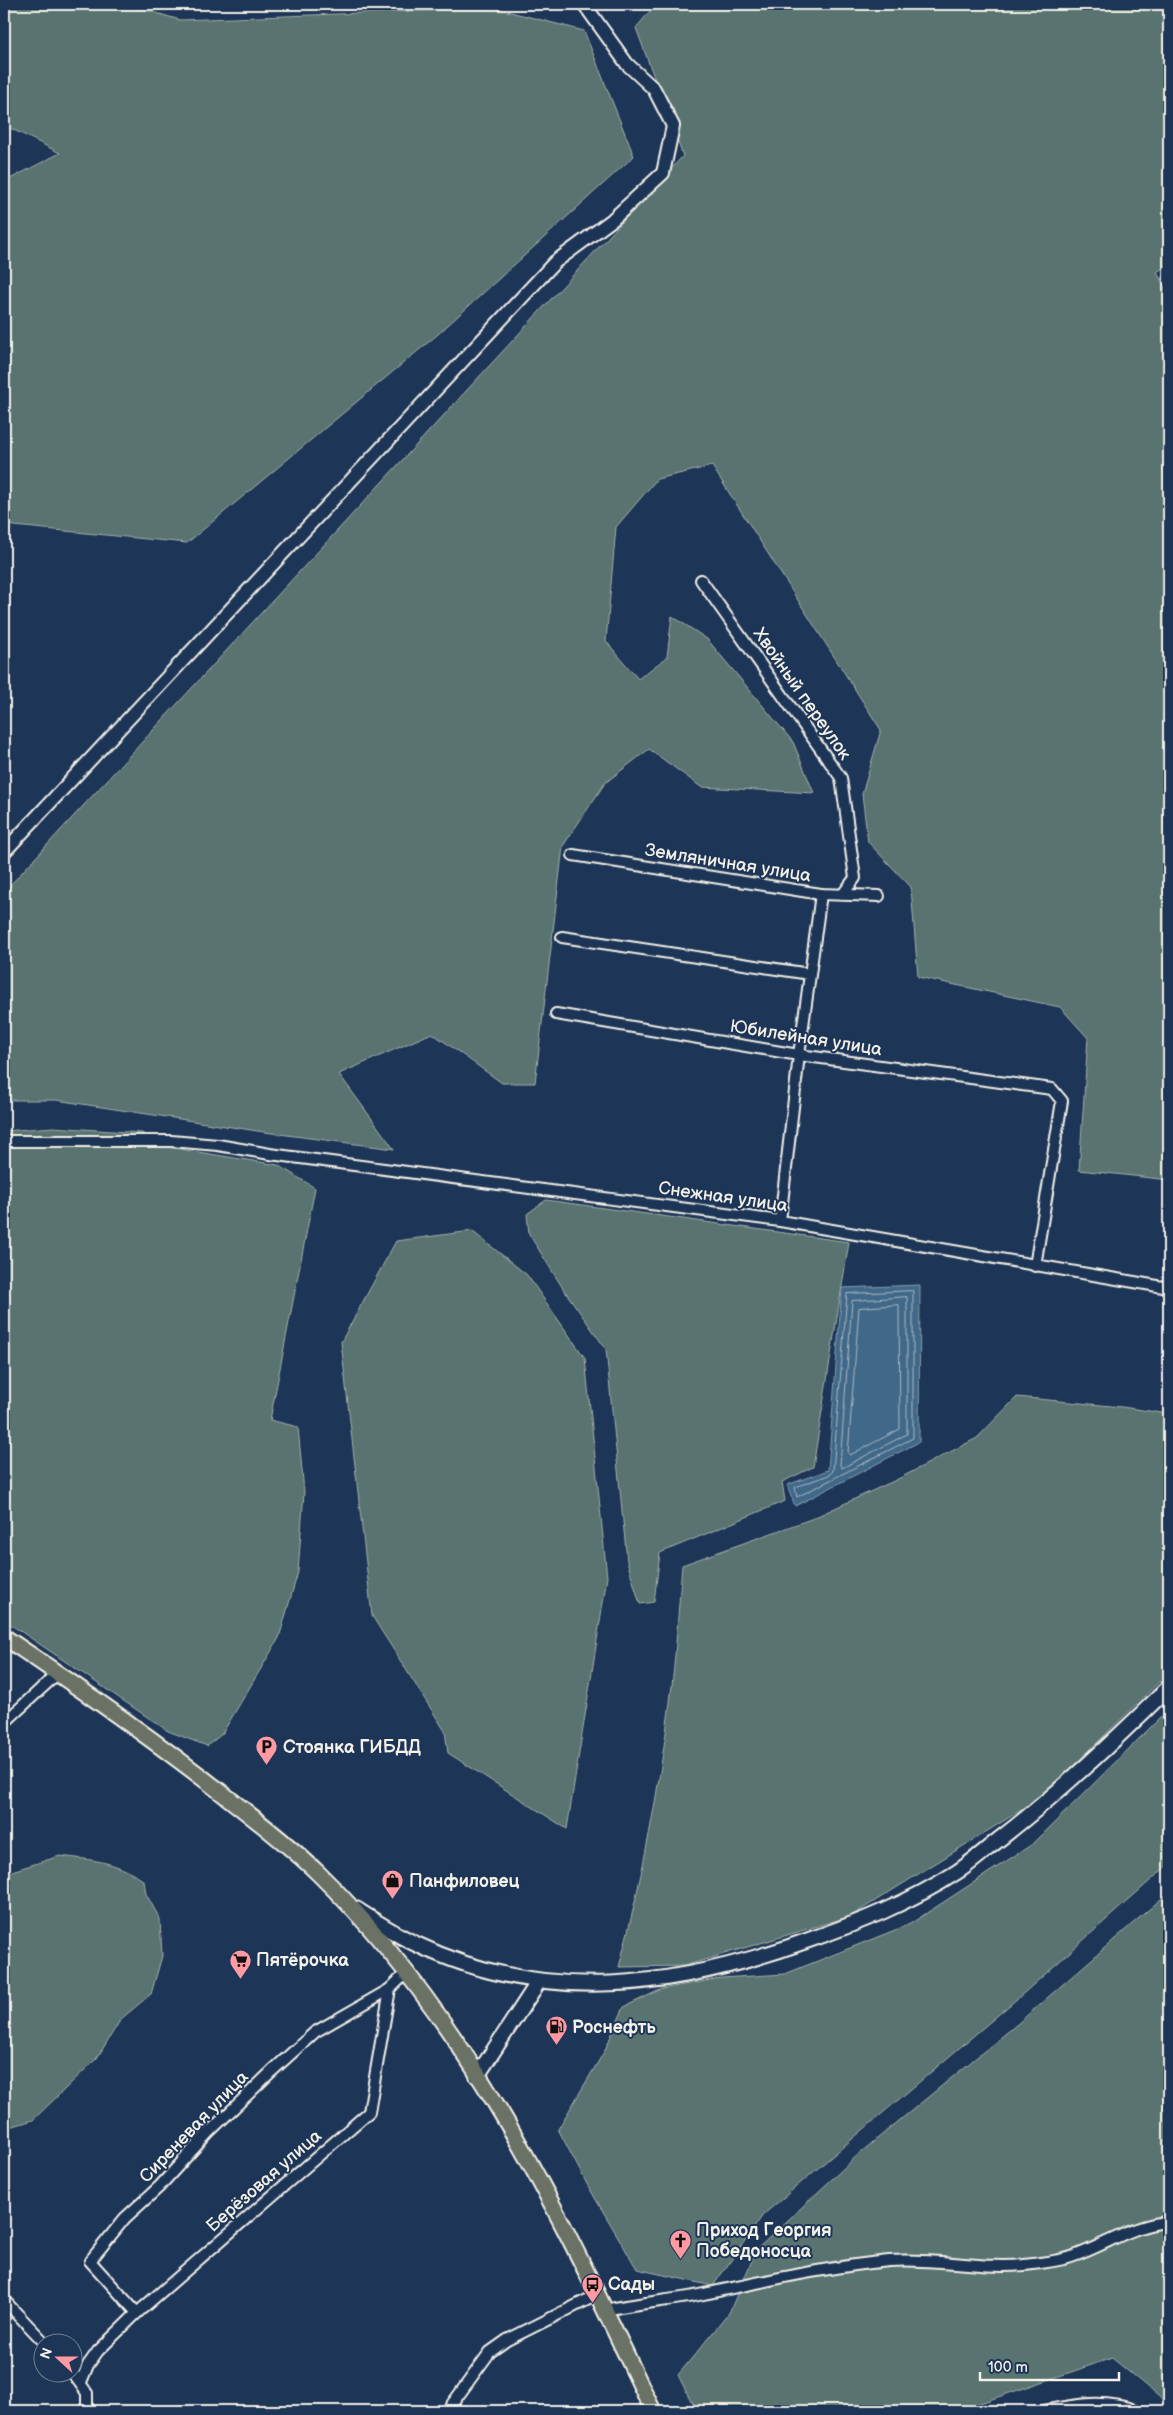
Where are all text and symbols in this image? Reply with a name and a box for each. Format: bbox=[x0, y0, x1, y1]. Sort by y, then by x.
street label: Хвойный переулок bbox=[749, 624, 856, 764]
street label: Земляничная улица bbox=[644, 840, 813, 887]
street label: Юбилейная улица bbox=[729, 1016, 884, 1060]
street label: Снежная улица bbox=[657, 1178, 789, 1217]
parking icon: Стоянка ГИБДД bbox=[255, 1735, 279, 1766]
place label: Стоянка ГИБДД bbox=[283, 1737, 421, 1758]
shop icon: Панфиловец bbox=[381, 1869, 405, 1900]
place label: Панфиловец bbox=[409, 1871, 520, 1892]
supermarket icon: Пятёрочка bbox=[228, 1948, 252, 1979]
place label: Пятёрочка bbox=[256, 1950, 349, 1971]
fuel station icon: Роснефть bbox=[544, 2015, 568, 2046]
place label: Роснефть bbox=[572, 2017, 656, 2038]
street label: Сиреневая улица bbox=[135, 2066, 253, 2187]
street label: Берёзовая улица bbox=[202, 2125, 326, 2237]
place label: Приход Георгия Победоносца bbox=[696, 2220, 832, 2262]
church icon: Приход Георгия Победоносца bbox=[668, 2228, 692, 2259]
bus stop icon: Сады bbox=[580, 2272, 604, 2303]
place label: Сады bbox=[608, 2274, 655, 2295]
north arrow bbox=[32, 2332, 82, 2382]
text: N bbox=[37, 2346, 56, 2361]
scale bar bbox=[980, 2350, 1119, 2382]
text: 100 m bbox=[988, 2358, 1028, 2377]

